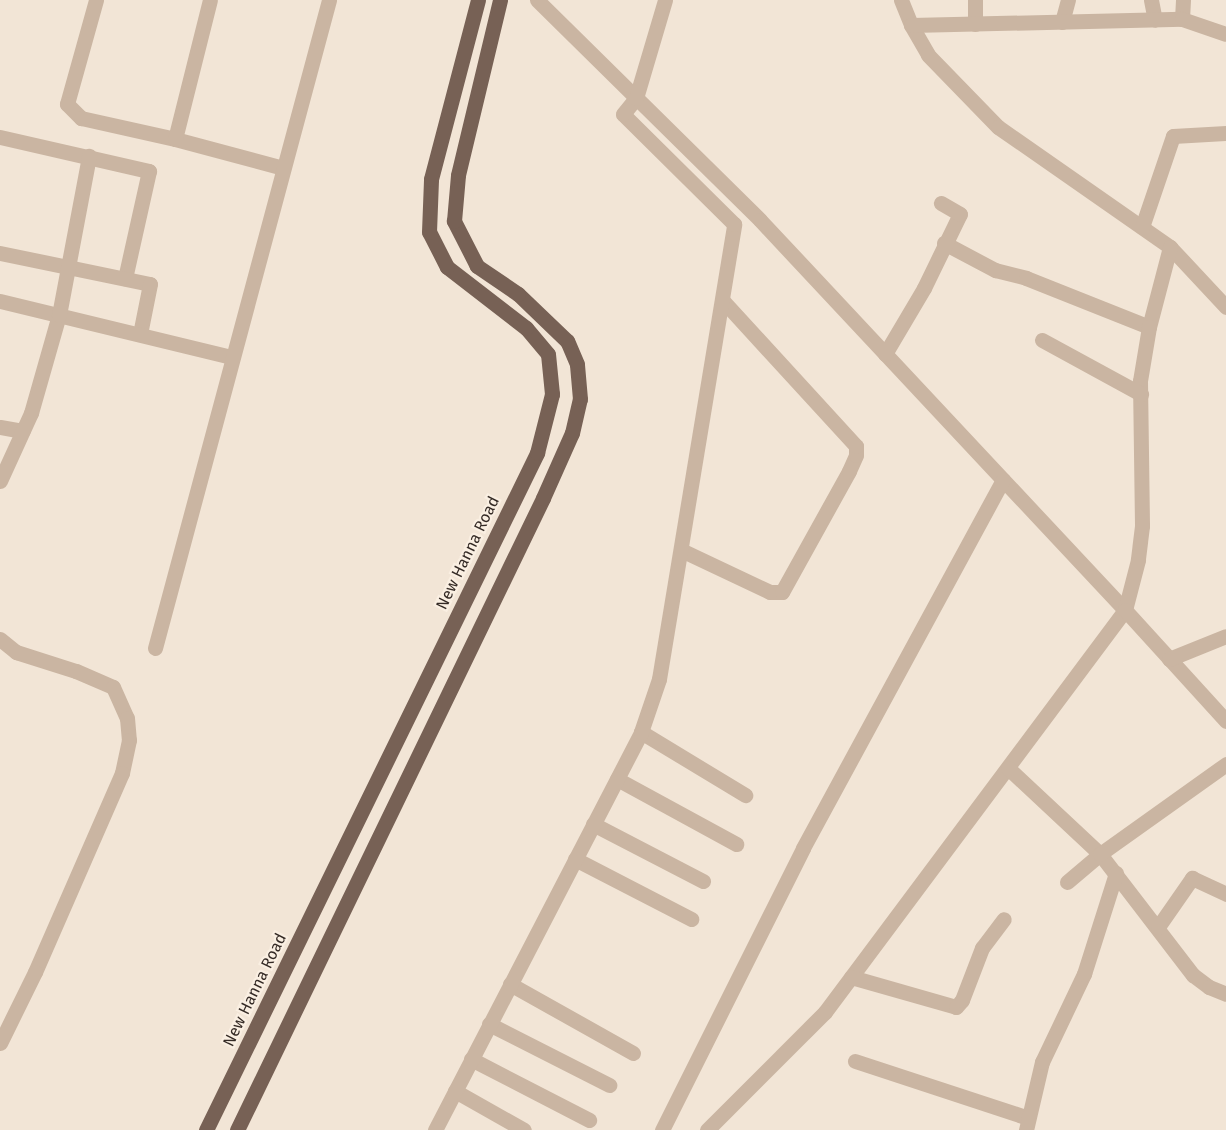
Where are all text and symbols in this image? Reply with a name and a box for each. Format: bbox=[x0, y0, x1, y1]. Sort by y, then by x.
street label: New Hanna Road bbox=[432, 493, 504, 613]
street label: New Hanna Road bbox=[219, 930, 291, 1050]

